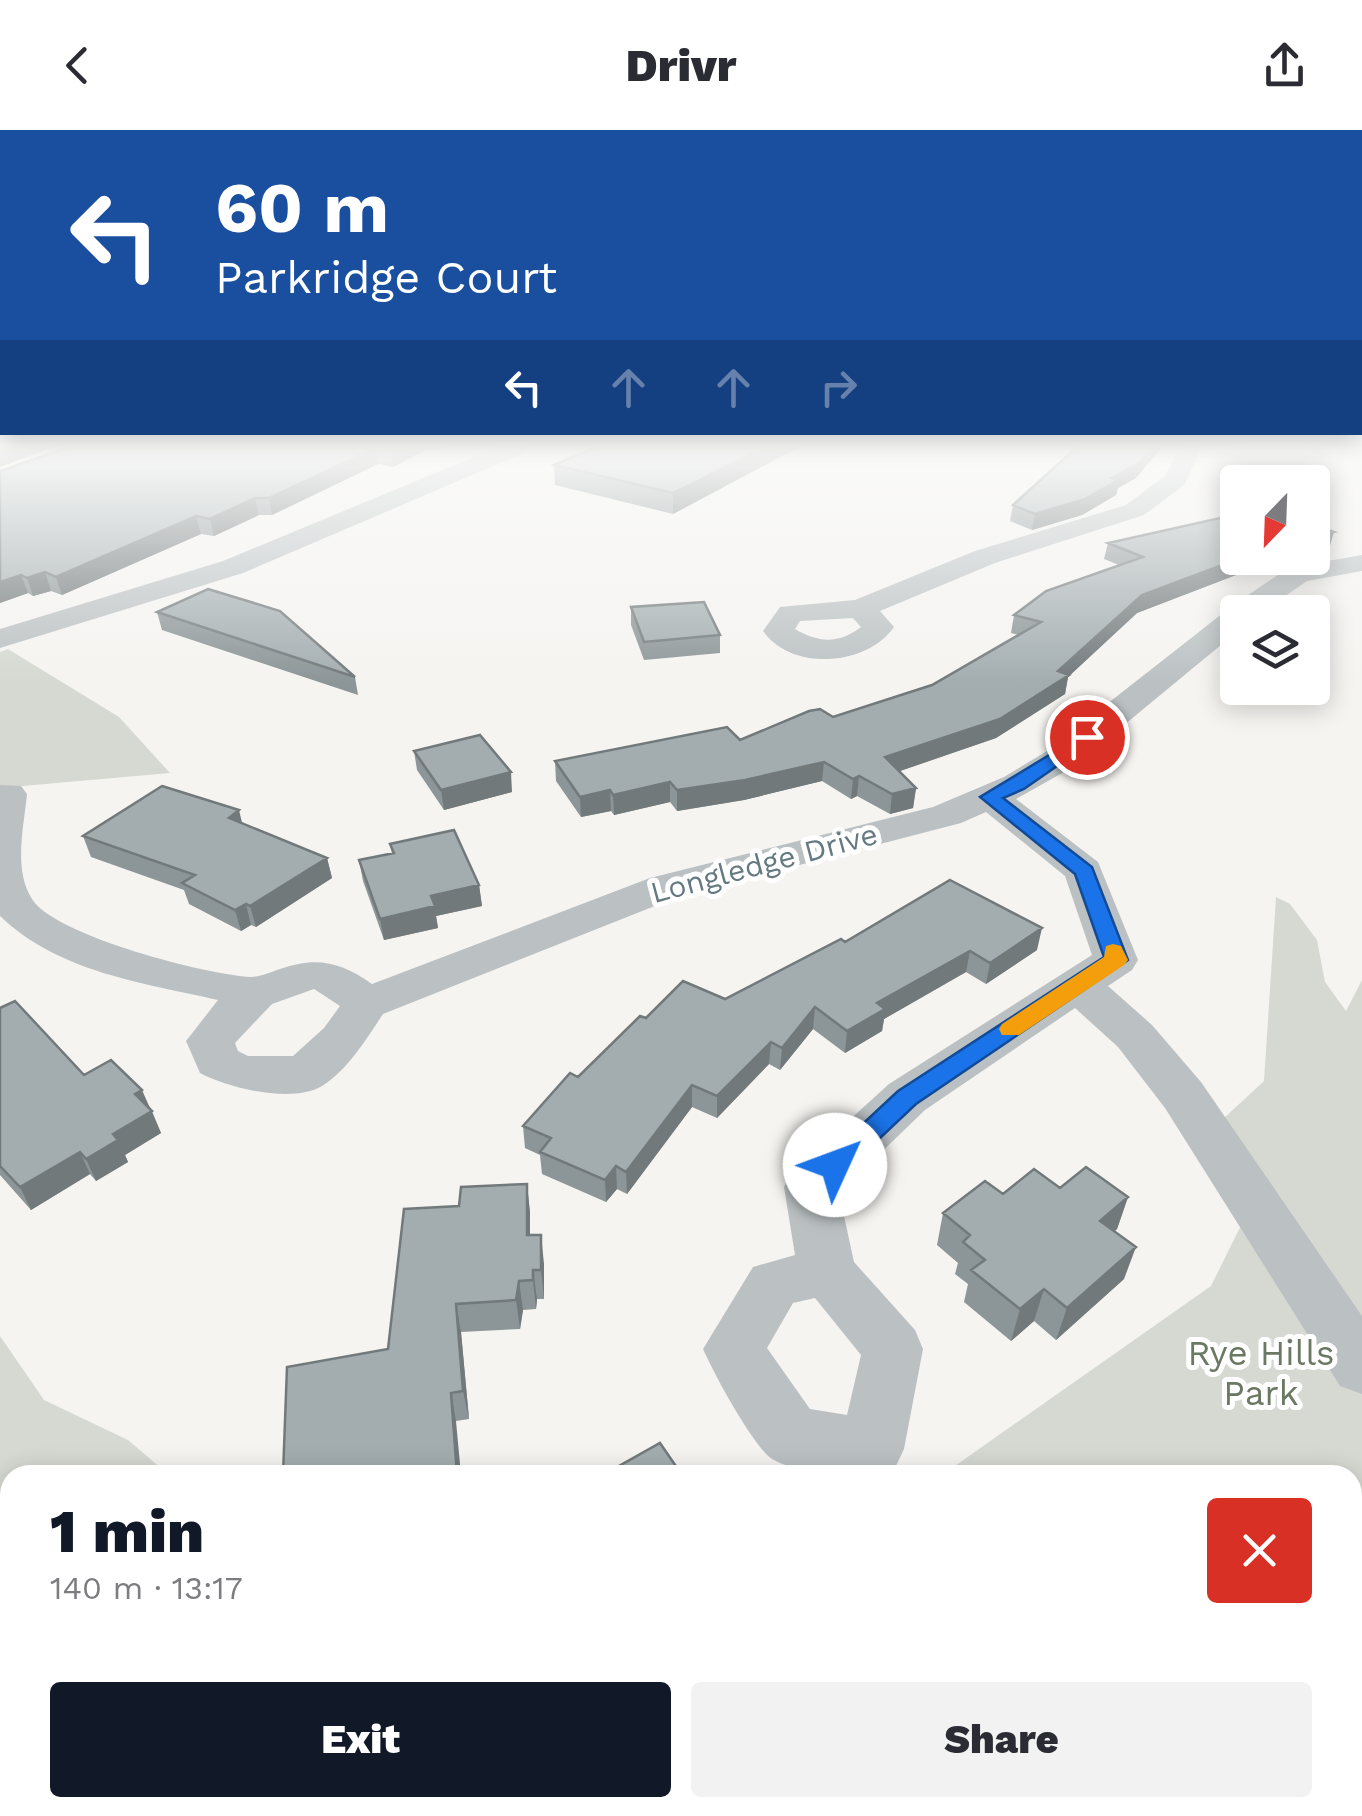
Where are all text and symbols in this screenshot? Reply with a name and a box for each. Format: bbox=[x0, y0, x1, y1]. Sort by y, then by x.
icon: back bbox=[50, 38, 105, 93]
icon: share bbox=[1257, 38, 1312, 93]
text: Drivr bbox=[626, 39, 736, 92]
text: 60 m bbox=[215, 167, 389, 249]
icon: left bbox=[50, 170, 180, 300]
text: Parkridge Court bbox=[215, 251, 557, 304]
icon: left bbox=[496, 360, 551, 415]
icon: ahead bbox=[601, 360, 656, 415]
icon: ahead bbox=[706, 360, 761, 415]
icon: right bbox=[811, 360, 866, 415]
north arrow bbox=[1220, 465, 1330, 575]
map controls bbox=[1220, 465, 1330, 705]
button: layers bbox=[1220, 595, 1330, 705]
pin bbox=[1045, 695, 1130, 780]
icon: arrive bbox=[1060, 710, 1115, 765]
street label: Longledge Drive bbox=[647, 816, 881, 910]
position arrow bbox=[783, 1113, 887, 1217]
park label: Rye Hills Park bbox=[1187, 1332, 1335, 1414]
text: 1 min bbox=[50, 1496, 204, 1567]
button: close bbox=[1207, 1498, 1312, 1603]
text: 140 m · 13:17 bbox=[50, 1569, 243, 1607]
button: Exit bbox=[50, 1682, 671, 1797]
button: Share bbox=[691, 1682, 1312, 1797]

